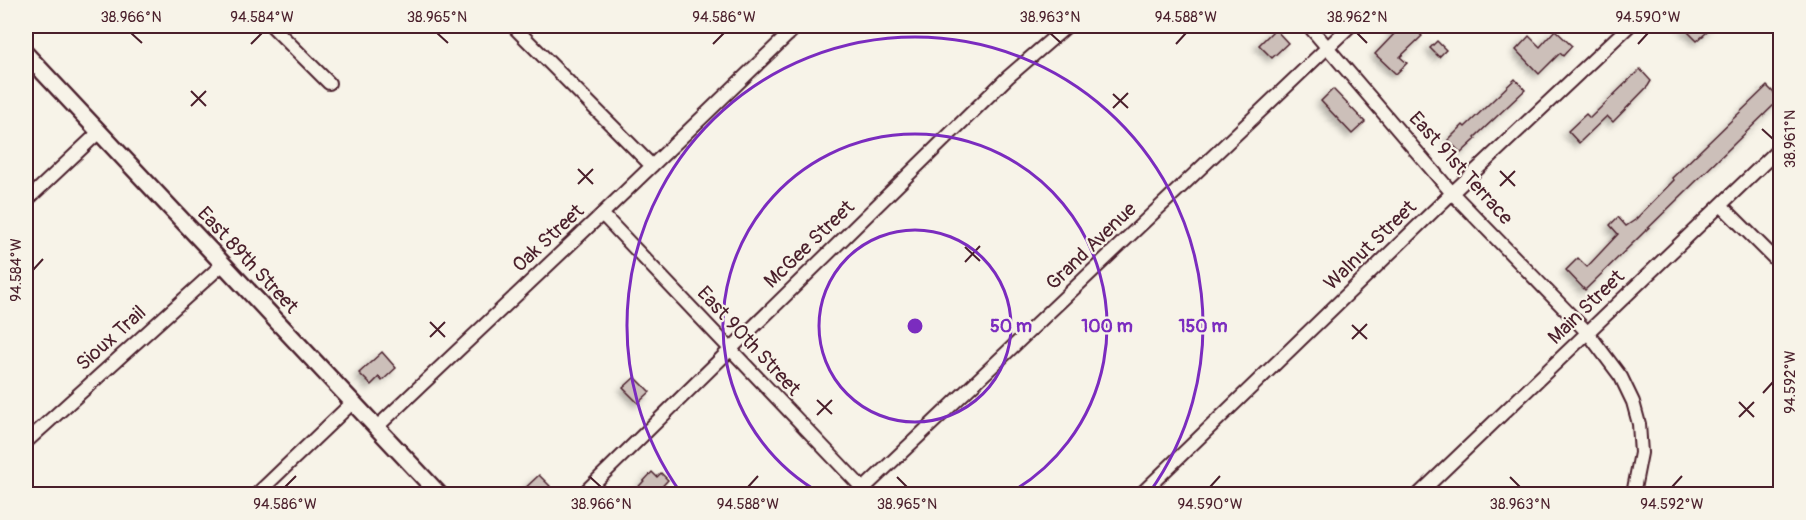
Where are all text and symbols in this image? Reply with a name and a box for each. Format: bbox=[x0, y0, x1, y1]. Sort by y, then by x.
text: 38.966°N bbox=[100, 8, 162, 27]
text: 94.584°W bbox=[230, 8, 294, 27]
text: 38.965°N bbox=[407, 8, 467, 27]
text: 94.586°W bbox=[692, 8, 756, 27]
text: 38.963°N bbox=[1020, 8, 1080, 27]
text: 94.588°W bbox=[1155, 8, 1217, 27]
text: 38.962°N bbox=[1327, 8, 1387, 27]
text: 94.590°W bbox=[1615, 8, 1681, 27]
street label: East 91st Terrace bbox=[1404, 106, 1519, 230]
text: 38.961°N bbox=[1781, 110, 1800, 168]
street label: McGee Street bbox=[759, 194, 860, 293]
street label: Walnut Street bbox=[1318, 194, 1422, 295]
street label: Grand Avenue bbox=[1041, 197, 1142, 295]
street label: Oak Street bbox=[507, 198, 590, 277]
street label: East 89th Street bbox=[192, 201, 305, 319]
text: 94.584°W bbox=[7, 238, 26, 302]
street label: Main Street bbox=[1542, 264, 1630, 350]
street label: East 90th Street bbox=[692, 281, 807, 402]
street label: Sioux Trail bbox=[71, 300, 151, 376]
text: 50 m bbox=[990, 315, 1032, 338]
text: 100 m bbox=[1081, 315, 1133, 338]
text: 150 m bbox=[1179, 315, 1228, 338]
centre of rings bbox=[905, 316, 925, 336]
text: 94.592°W bbox=[1781, 350, 1800, 414]
text: 94.586°W bbox=[253, 495, 317, 514]
text: 38.966°N bbox=[570, 495, 632, 514]
text: 94.588°W bbox=[717, 495, 779, 514]
text: 38.965°N bbox=[877, 495, 937, 514]
text: 94.590°W bbox=[1177, 495, 1243, 514]
text: 38.963°N bbox=[1490, 495, 1550, 514]
text: 94.592°W bbox=[1640, 495, 1704, 514]

